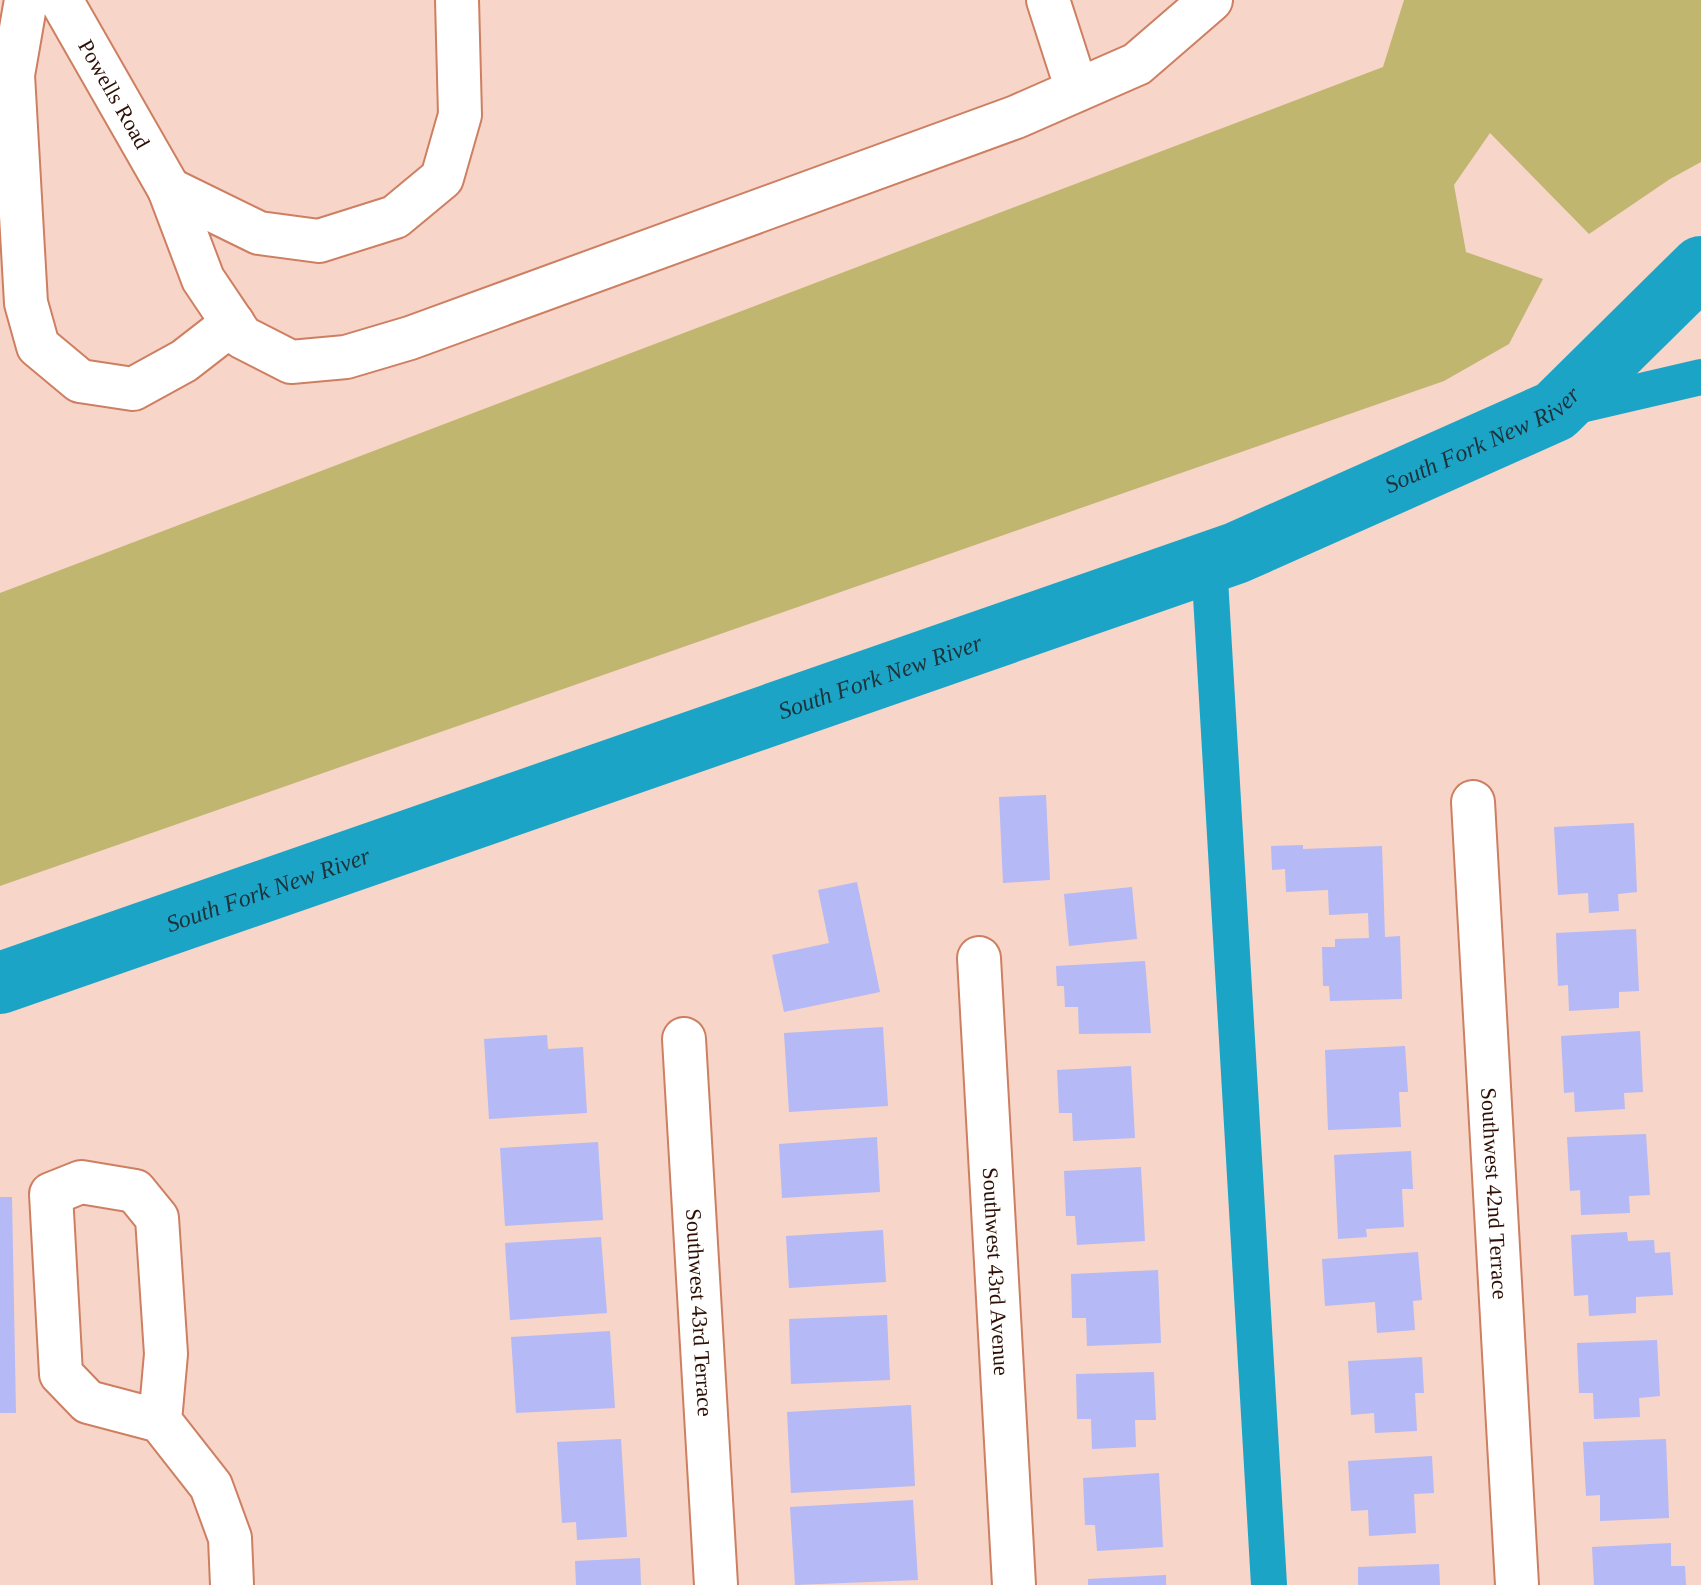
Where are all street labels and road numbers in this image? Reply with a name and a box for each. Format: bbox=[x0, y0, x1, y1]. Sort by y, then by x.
street label: Powells Road bbox=[74, 35, 156, 153]
street label: Southwest 42nd Terrace bbox=[1477, 1087, 1513, 1300]
street label: Southwest 43rd Avenue bbox=[978, 1167, 1015, 1376]
street label: Southwest 43rd Terrace bbox=[681, 1208, 719, 1417]

